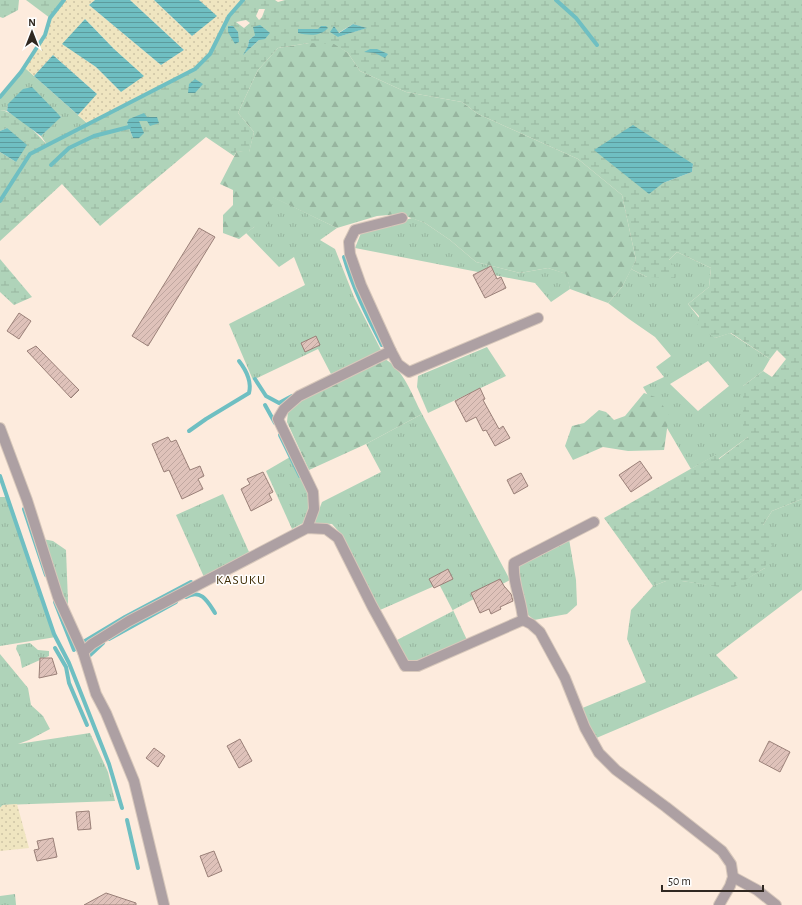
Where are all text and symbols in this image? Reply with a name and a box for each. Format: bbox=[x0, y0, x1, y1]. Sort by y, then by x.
north arrow bbox=[12, 12, 52, 52]
text: N bbox=[28, 17, 36, 28]
district label: KASUKU bbox=[216, 574, 266, 587]
scale bar bbox=[662, 867, 763, 893]
text: 50 m bbox=[668, 875, 691, 887]

